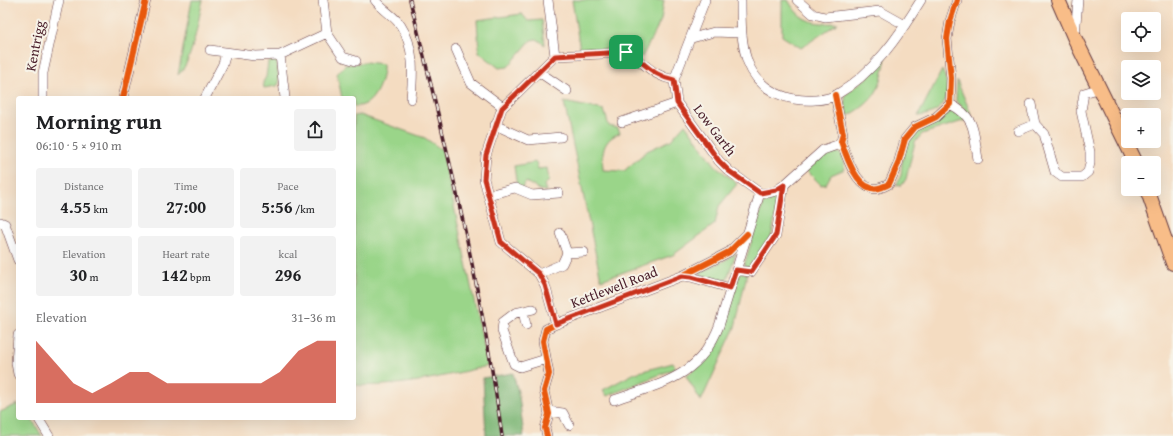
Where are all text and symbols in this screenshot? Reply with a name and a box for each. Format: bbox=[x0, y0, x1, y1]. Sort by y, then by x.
map controls bbox=[1121, 12, 1161, 196]
button: locate bbox=[1121, 12, 1161, 52]
street label: Kentrigg bbox=[20, 19, 50, 73]
pin bbox=[609, 35, 643, 69]
icon: arrive bbox=[615, 41, 637, 63]
button: layers bbox=[1121, 60, 1161, 100]
street label: Low Garth bbox=[689, 100, 741, 160]
text: Morning run bbox=[36, 105, 162, 137]
button: + bbox=[1121, 108, 1161, 148]
button: share bbox=[294, 109, 336, 151]
text: 06:10 · 5 × 910 m bbox=[36, 136, 122, 155]
button: − bbox=[1121, 156, 1161, 196]
text: Distance bbox=[64, 178, 104, 194]
text: Time bbox=[174, 178, 198, 194]
text: Pace bbox=[277, 178, 299, 194]
text: 4.55 bbox=[60, 194, 91, 219]
text: 27:00 bbox=[166, 194, 206, 219]
text: 5:56 bbox=[261, 194, 293, 219]
text: km bbox=[91, 201, 108, 217]
text: /km bbox=[293, 201, 315, 217]
text: Elevation bbox=[62, 246, 106, 262]
text: Heart rate bbox=[162, 246, 210, 262]
text: kcal bbox=[279, 246, 297, 262]
street label: Kettlewell Road bbox=[568, 261, 661, 313]
text: 30 bbox=[69, 262, 87, 287]
text: 142 bbox=[161, 262, 188, 287]
text: 296 bbox=[275, 262, 301, 287]
text: m bbox=[87, 269, 99, 285]
text: bpm bbox=[188, 269, 211, 285]
text: Elevation bbox=[36, 308, 87, 327]
text: 31–36 m bbox=[291, 308, 336, 327]

